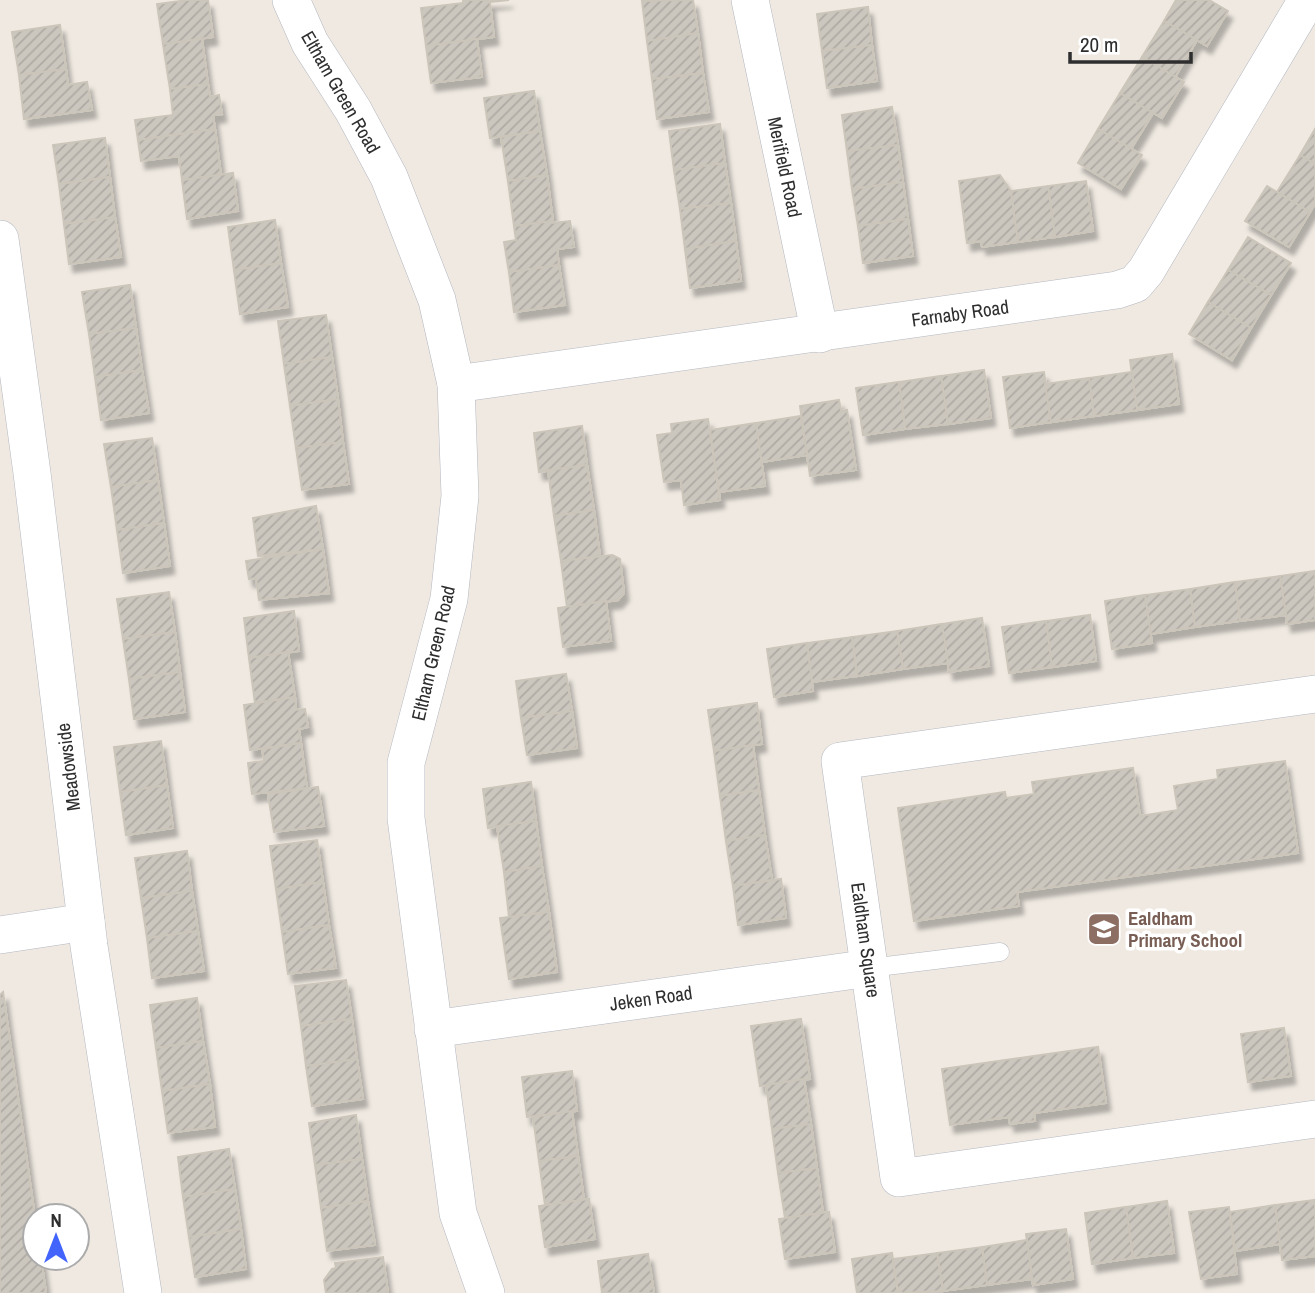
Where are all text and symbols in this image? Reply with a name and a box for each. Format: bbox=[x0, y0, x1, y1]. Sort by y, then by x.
scale bar bbox=[1070, 21, 1191, 65]
street label: Eltham Green Road bbox=[295, 26, 387, 158]
text: 20 m bbox=[1080, 30, 1118, 59]
street label: Merifield Road bbox=[762, 114, 808, 220]
street label: Farnaby Road bbox=[910, 293, 1010, 333]
street label: Eltham Green Road bbox=[405, 583, 461, 723]
street label: Meadowside bbox=[50, 722, 86, 812]
street label: Ealdham Square bbox=[845, 881, 887, 999]
place label: Ealdham Primary School bbox=[1128, 905, 1242, 953]
school or university icon: Ealdham Primary School bbox=[1085, 910, 1123, 948]
street label: Jeken Road bbox=[608, 979, 694, 1017]
north arrow bbox=[21, 1202, 91, 1272]
text: N bbox=[50, 1207, 62, 1233]

